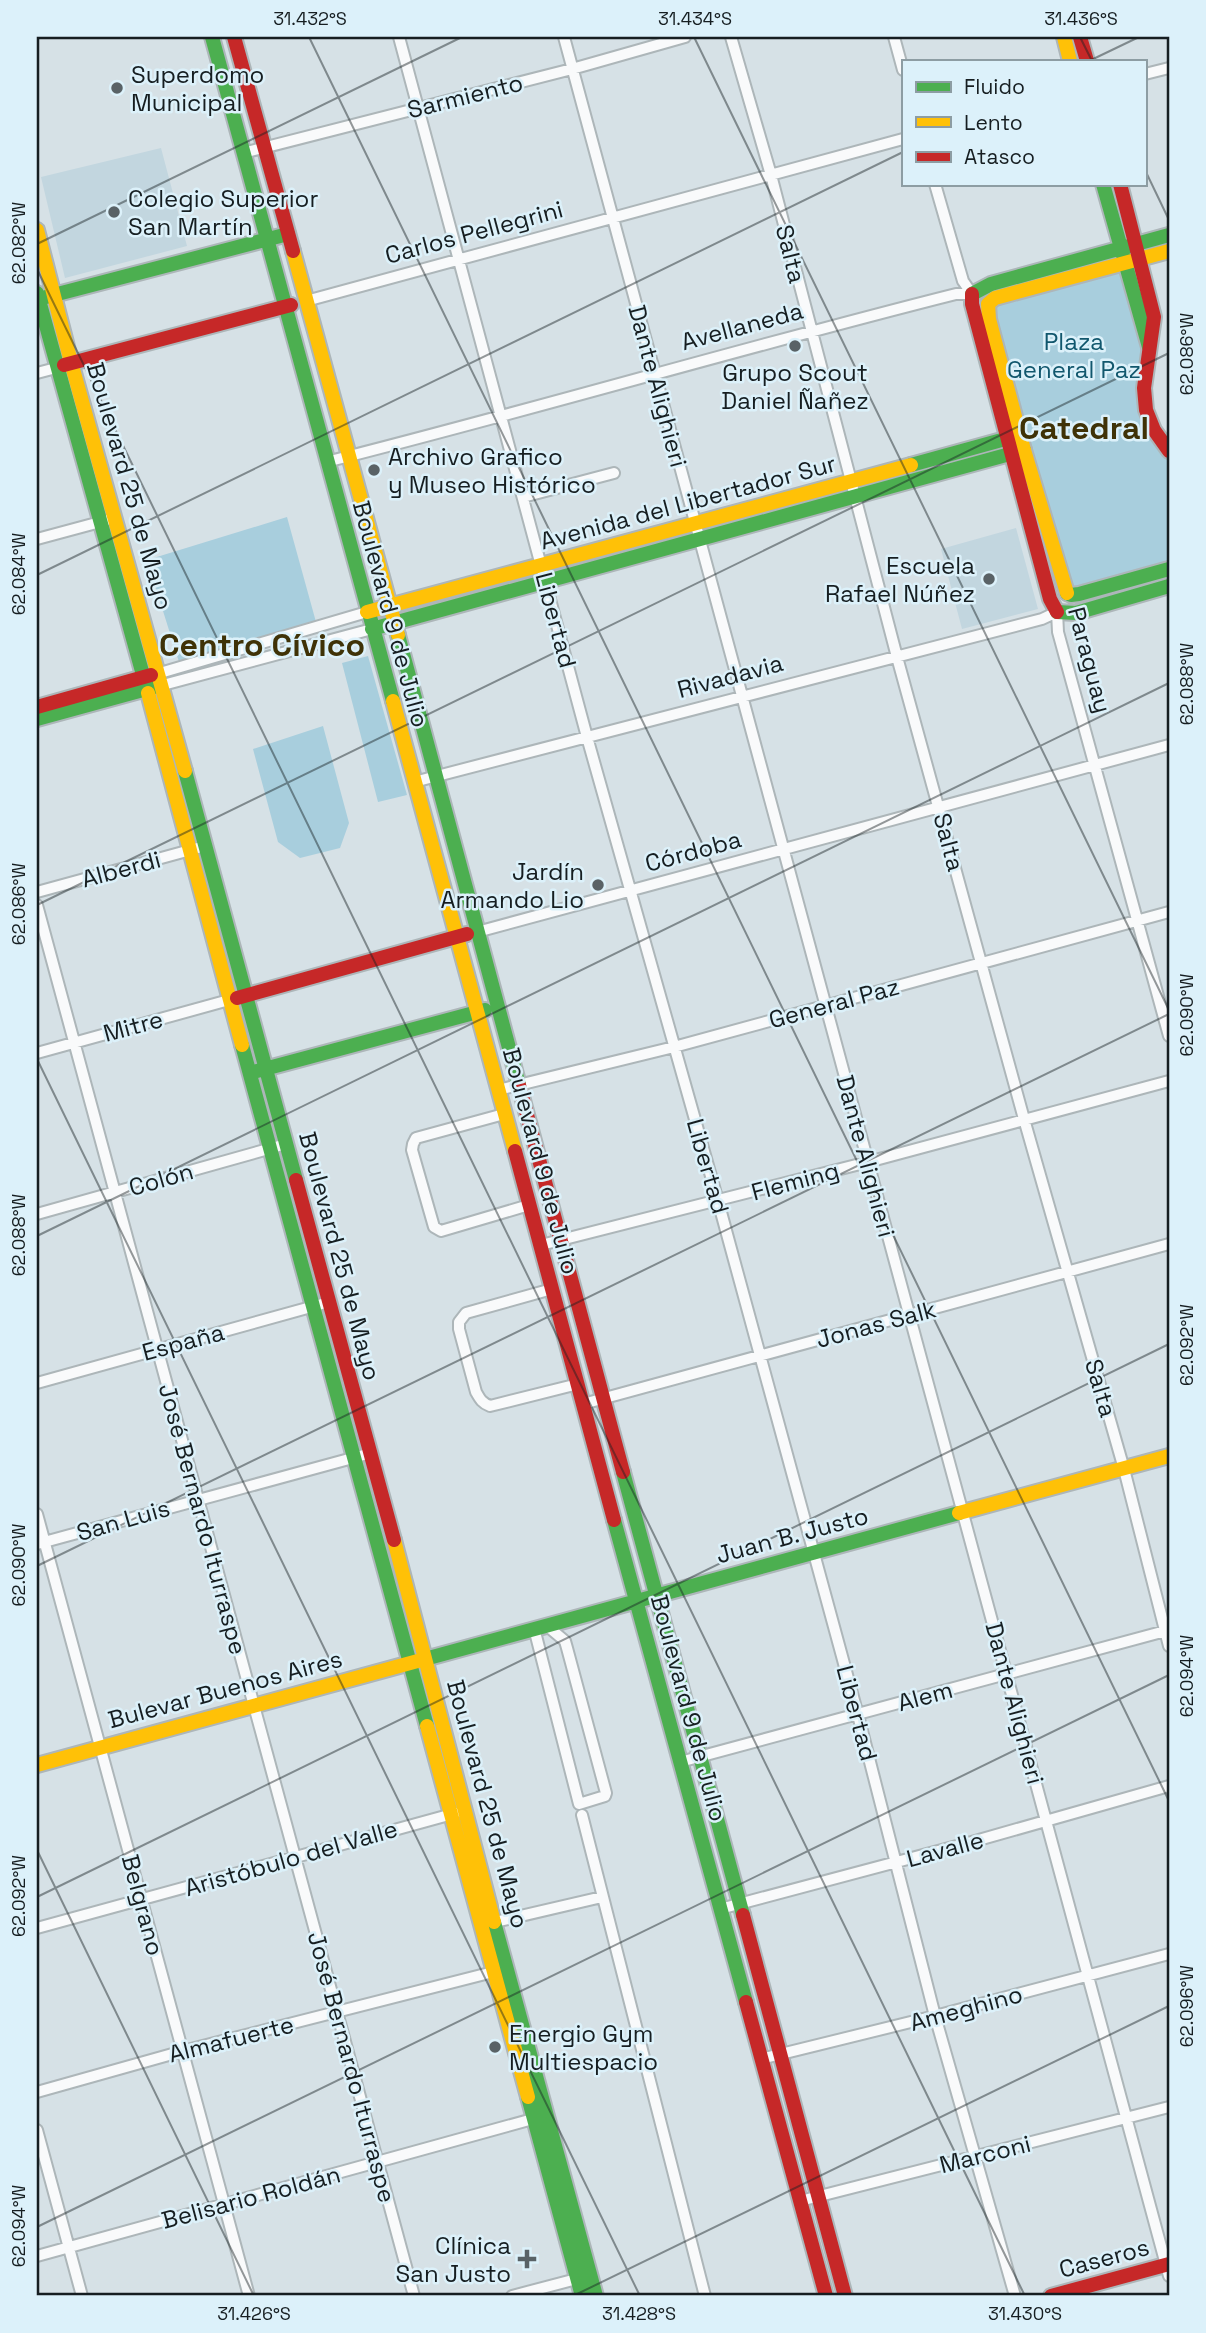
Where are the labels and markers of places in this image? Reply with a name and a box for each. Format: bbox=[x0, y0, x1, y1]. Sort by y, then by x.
place label: Superdomo Municipal bbox=[131, 59, 264, 118]
marker: Superdomo Municipal bbox=[109, 80, 125, 96]
place label: Colegio Superior San Martín bbox=[128, 183, 318, 242]
marker: Colegio Superior San Martín bbox=[106, 204, 122, 220]
marker: Grupo Scout Daniel Ñañez bbox=[787, 338, 803, 354]
place label: Grupo Scout Daniel Ñañez bbox=[721, 357, 869, 416]
place label: Archivo Grafico y Museo Histórico bbox=[388, 441, 596, 500]
marker: Archivo Grafico y Museo Histórico bbox=[366, 462, 382, 478]
place label: Escuela Rafael Núñez bbox=[825, 550, 975, 609]
marker: Escuela Rafael Núñez bbox=[981, 571, 997, 587]
place label: Jardín Armando Lio bbox=[440, 856, 584, 915]
marker: Jardín Armando Lio bbox=[590, 877, 606, 893]
place label: Energio Gym Multiespacio bbox=[509, 2018, 658, 2077]
marker: Energio Gym Multiespacio bbox=[487, 2039, 503, 2055]
place label: Clínica San Justo bbox=[395, 2230, 511, 2289]
marker: Clínica San Justo bbox=[517, 2249, 537, 2269]

